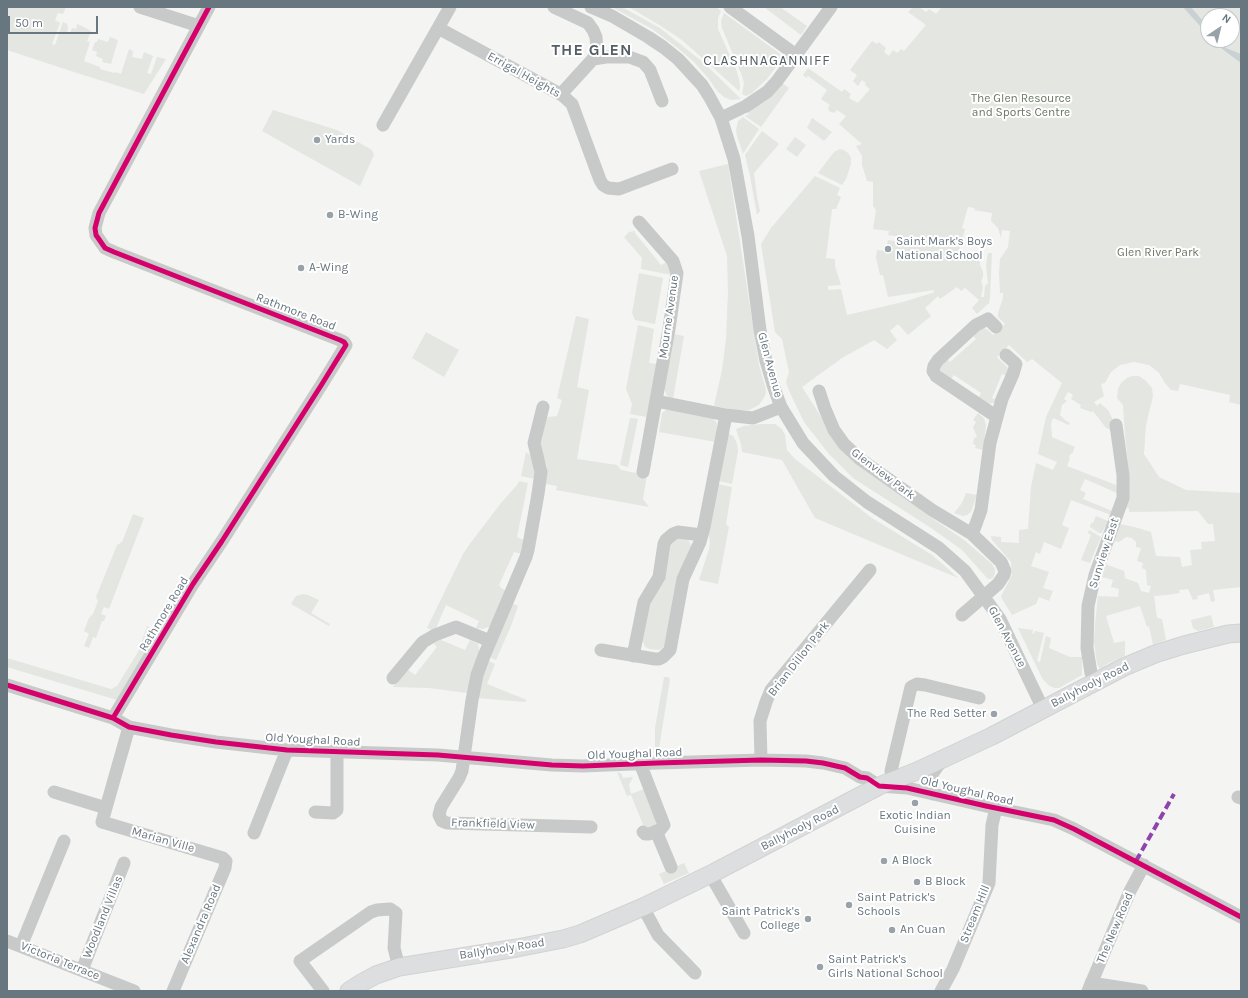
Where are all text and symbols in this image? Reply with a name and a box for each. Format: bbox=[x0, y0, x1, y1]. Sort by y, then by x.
scale bar bbox=[10, 8, 100, 34]
north arrow bbox=[1200, 8, 1240, 48]
text: N bbox=[1220, 11, 1234, 26]
text: 50 m bbox=[15, 16, 43, 30]
district label: THE GLEN bbox=[552, 40, 632, 60]
street label: Errigal Heights bbox=[485, 49, 563, 101]
district label: CLASHNAGANNIFF bbox=[703, 53, 831, 69]
park label: The Glen Resource and Sports Centre bbox=[971, 92, 1071, 120]
place label: Yards bbox=[325, 133, 355, 147]
marker: Yards bbox=[312, 135, 322, 145]
place label: B-Wing bbox=[338, 208, 378, 222]
marker: B-Wing bbox=[325, 210, 335, 220]
place label: Saint Mark's Boys National School bbox=[896, 235, 993, 263]
marker: Saint Mark's Boys National School bbox=[883, 244, 893, 254]
park label: Glen River Park bbox=[1117, 246, 1199, 260]
place label: A-Wing bbox=[309, 261, 348, 275]
marker: A-Wing bbox=[296, 263, 306, 273]
street label: Mourne Avenue bbox=[656, 274, 682, 360]
street label: Rathmore Road bbox=[254, 290, 338, 334]
street label: Glen Avenue bbox=[754, 331, 786, 399]
street label: Glenview Park bbox=[848, 445, 918, 503]
street label: Sunview East bbox=[1086, 516, 1122, 590]
street label: Rathmore Road bbox=[136, 574, 192, 654]
street label: Glen Avenue bbox=[985, 604, 1029, 670]
street label: Brian Dillon Park bbox=[765, 619, 833, 699]
street label: Ballyhooly Road bbox=[1048, 659, 1132, 711]
place label: The Red Setter bbox=[907, 707, 986, 721]
marker: The Red Setter bbox=[989, 709, 999, 719]
street label: Old Youghal Road bbox=[265, 730, 361, 750]
street label: Old Youghal Road bbox=[587, 745, 683, 763]
street label: Old Youghal Road bbox=[919, 773, 1015, 809]
marker: Exotic Indian Cuisine bbox=[910, 798, 920, 808]
street label: Ballyhooly Road bbox=[758, 802, 842, 854]
place label: Exotic Indian Cuisine bbox=[879, 809, 951, 837]
street label: Frankfield View bbox=[451, 815, 535, 833]
street label: Marian Ville bbox=[130, 824, 196, 856]
place label: A Block bbox=[892, 854, 932, 868]
marker: A Block bbox=[879, 856, 889, 866]
street label: Woodland Villas bbox=[80, 874, 126, 960]
place label: B Block bbox=[925, 875, 966, 889]
marker: B Block bbox=[912, 877, 922, 887]
street label: Alexandra Road bbox=[178, 882, 224, 966]
street label: Stream Hill bbox=[957, 883, 993, 945]
street label: The New Road bbox=[1094, 890, 1136, 966]
place label: Saint Patrick's Schools bbox=[857, 891, 936, 919]
marker: Saint Patrick's Schools bbox=[844, 900, 854, 910]
place label: Saint Patrick's College bbox=[721, 905, 800, 933]
marker: Saint Patrick's College bbox=[803, 914, 813, 924]
place label: An Cuan bbox=[900, 923, 945, 937]
marker: An Cuan bbox=[887, 925, 897, 935]
street label: Ballyhooly Road bbox=[458, 935, 546, 963]
street label: Victoria Terrace bbox=[18, 939, 102, 983]
place label: Saint Patrick's Girls National School bbox=[828, 953, 943, 981]
marker: Saint Patrick's Girls National School bbox=[815, 962, 825, 972]

